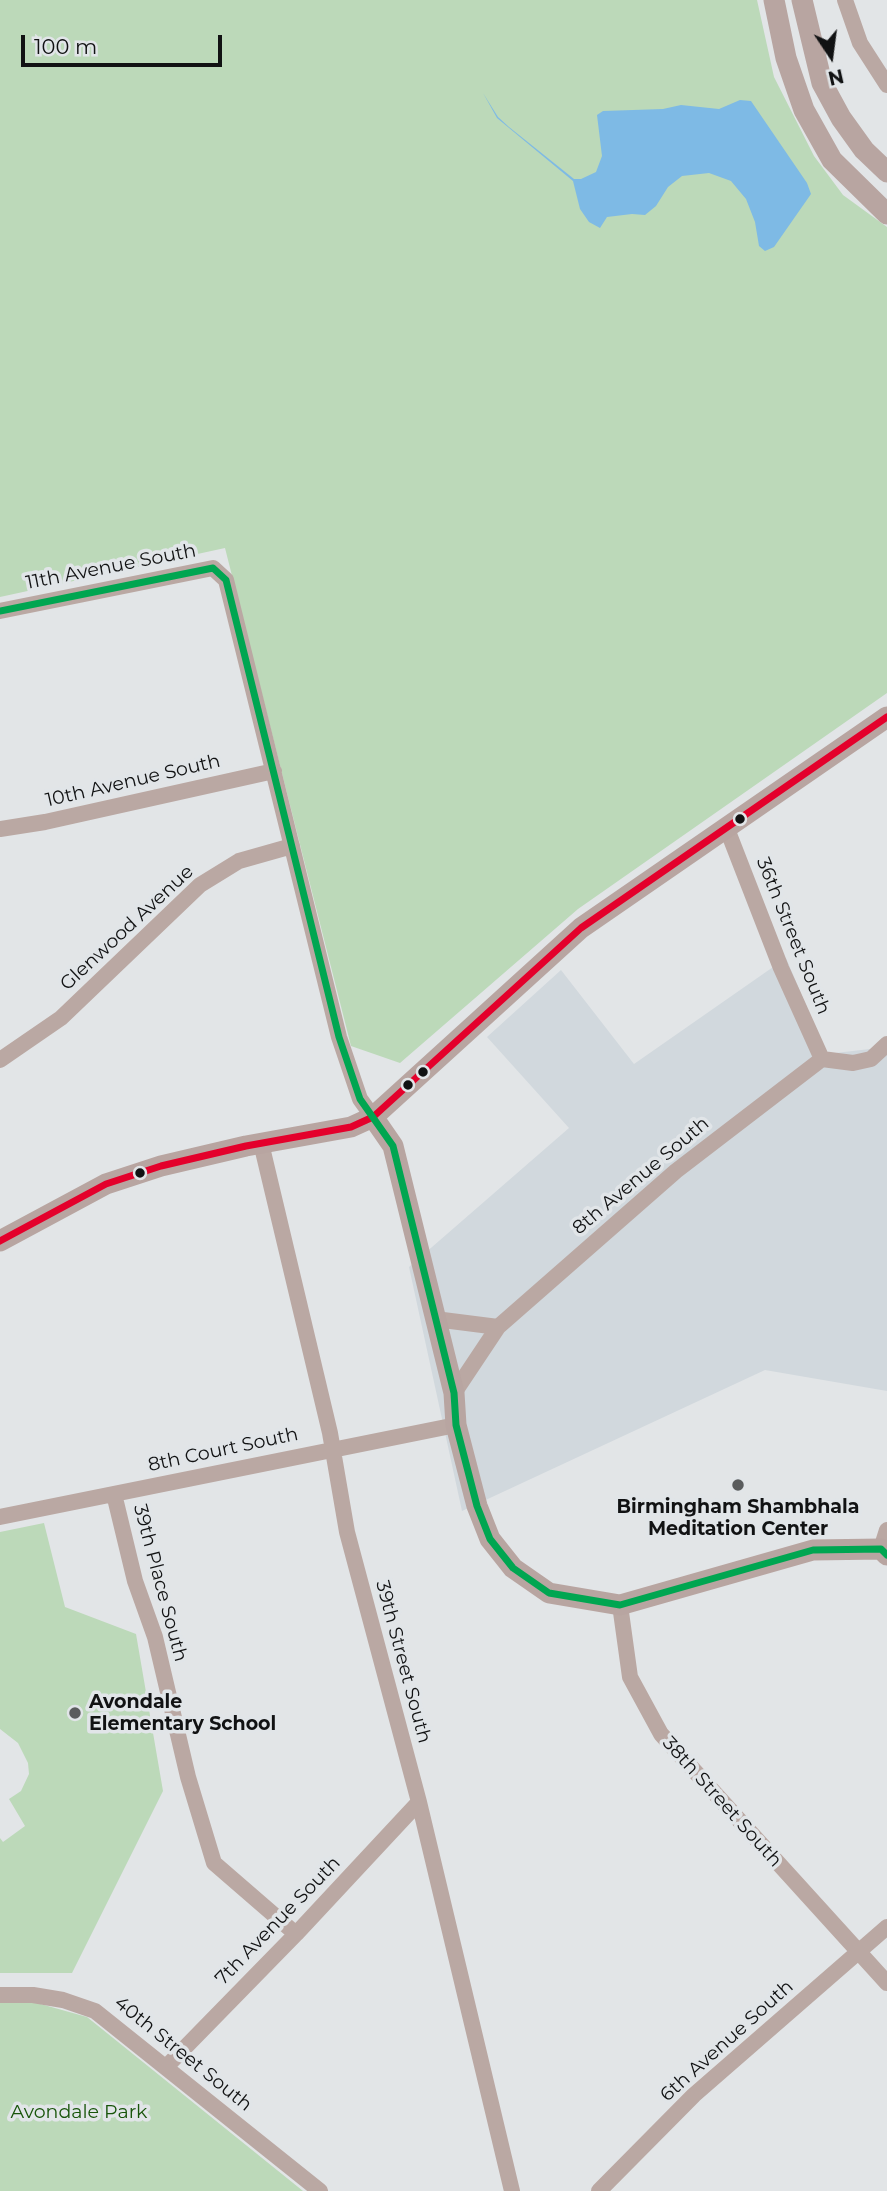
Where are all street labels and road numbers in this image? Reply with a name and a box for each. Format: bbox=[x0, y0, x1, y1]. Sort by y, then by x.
street label: 11th Avenue South bbox=[24, 539, 198, 595]
street label: 10th Avenue South bbox=[43, 750, 223, 812]
street label: 36th Street South bbox=[751, 854, 835, 1018]
street label: Glenwood Avenue bbox=[56, 860, 198, 996]
street label: 8th Avenue South bbox=[568, 1112, 714, 1240]
street label: 8th Court South bbox=[146, 1423, 300, 1477]
street label: 39th Place South bbox=[128, 1502, 192, 1664]
street label: 39th Street South bbox=[370, 1578, 436, 1746]
street label: 38th Street South bbox=[657, 1732, 787, 1872]
street label: 7th Avenue South bbox=[211, 1852, 345, 1990]
street label: 6th Avenue South bbox=[656, 1975, 798, 2107]
street label: 40th Street South bbox=[110, 1992, 256, 2116]

